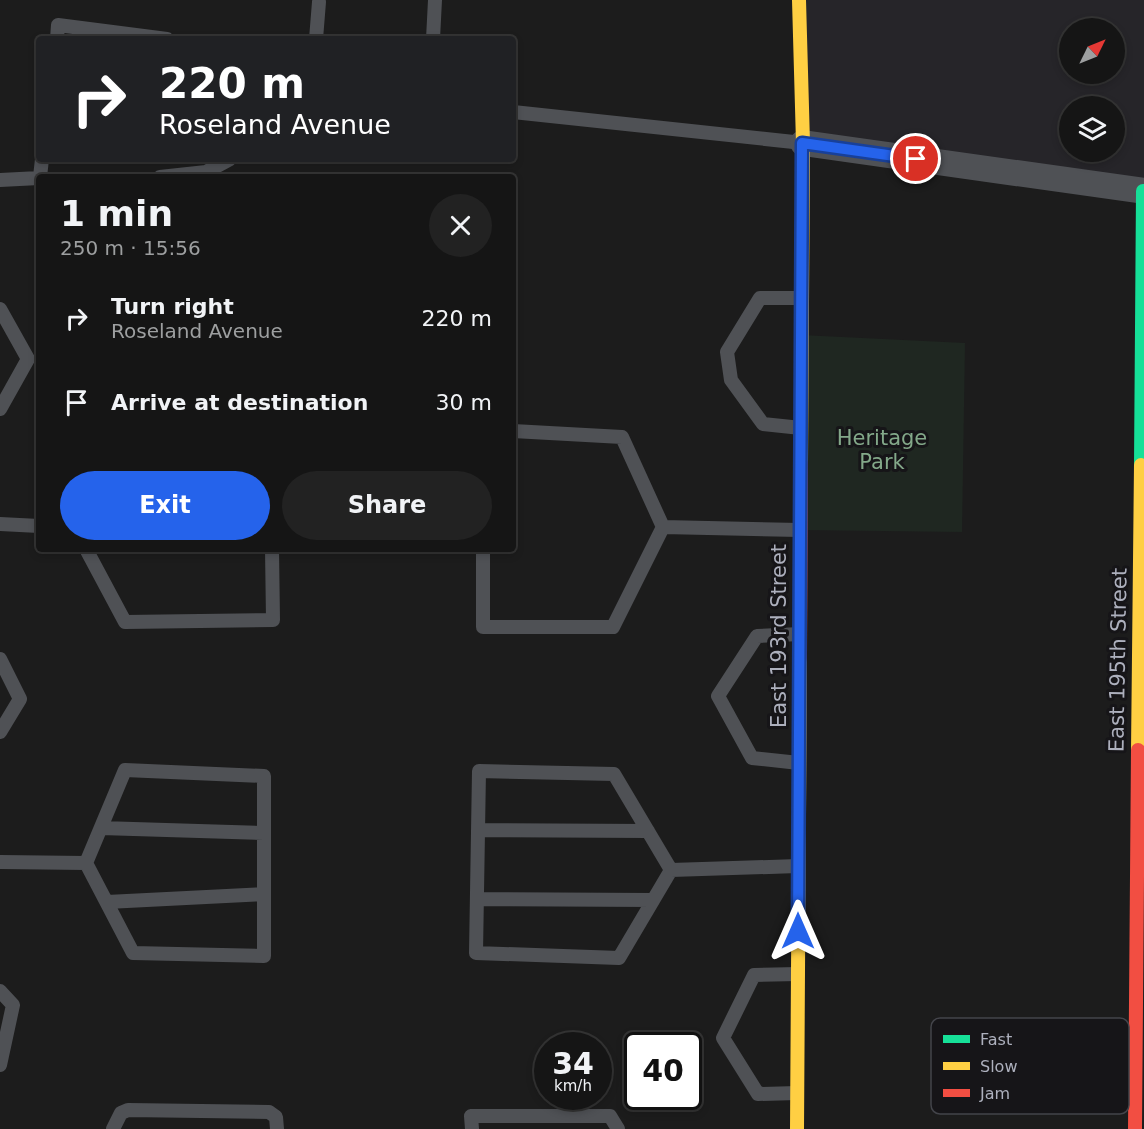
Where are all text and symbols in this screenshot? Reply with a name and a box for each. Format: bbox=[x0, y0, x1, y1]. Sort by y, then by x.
north arrow bbox=[1059, 18, 1125, 84]
map controls bbox=[1059, 18, 1125, 162]
text: 220 m bbox=[159, 59, 305, 108]
icon: right bbox=[60, 60, 138, 138]
button: layers bbox=[1059, 96, 1125, 162]
text: Roseland Avenue bbox=[159, 109, 391, 140]
pin bbox=[890, 133, 941, 184]
icon: arrive bbox=[899, 142, 932, 175]
text: 1 min bbox=[60, 193, 173, 234]
button: close bbox=[429, 194, 492, 257]
text: 250 m · 15:56 bbox=[60, 236, 201, 260]
text: Turn right bbox=[111, 294, 234, 319]
icon: right bbox=[60, 302, 93, 335]
text: 220 m bbox=[422, 306, 492, 331]
text: Roseland Avenue bbox=[111, 319, 283, 343]
icon: arrive bbox=[60, 386, 93, 419]
text: Arrive at destination bbox=[111, 390, 368, 415]
text: 30 m bbox=[436, 390, 492, 415]
park label: Heritage Park bbox=[837, 426, 927, 474]
button: Exit bbox=[60, 471, 270, 540]
button: Share bbox=[282, 471, 492, 540]
street label: East 193rd Street bbox=[767, 544, 791, 728]
street label: East 195th Street bbox=[1104, 568, 1132, 752]
position arrow bbox=[766, 899, 830, 963]
legend bbox=[931, 1018, 1129, 1114]
text: Fast bbox=[980, 1030, 1012, 1049]
speed limit sign: 40 bbox=[624, 1032, 702, 1110]
text: 34 bbox=[552, 1046, 594, 1081]
text: Slow bbox=[980, 1057, 1017, 1076]
text: km/h bbox=[554, 1077, 592, 1095]
text: Jam bbox=[979, 1084, 1010, 1103]

